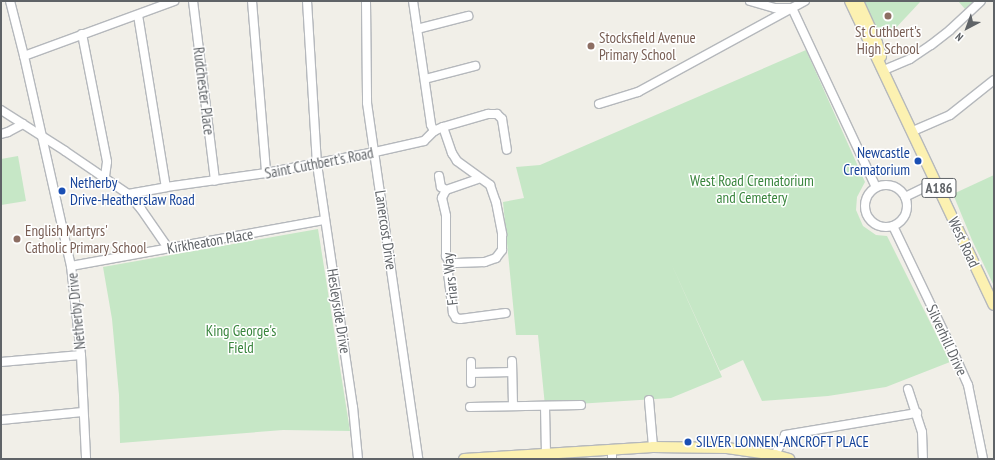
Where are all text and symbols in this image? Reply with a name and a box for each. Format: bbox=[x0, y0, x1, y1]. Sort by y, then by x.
north arrow bbox=[947, 8, 987, 48]
marker: St Cuthbert's High School bbox=[883, 11, 893, 21]
place label: St Cuthbert's High School bbox=[855, 22, 921, 57]
place label: Stocksfield Avenue Primary School bbox=[599, 28, 696, 63]
text: N bbox=[952, 30, 966, 44]
marker: Stocksfield Avenue Primary School bbox=[586, 41, 596, 51]
street label: Rudchester Place bbox=[190, 46, 218, 136]
place label: Newcastle Crematorium bbox=[843, 143, 910, 178]
street label: Saint Cuthbert's Road bbox=[263, 144, 375, 182]
marker: Newcastle Crematorium bbox=[913, 156, 923, 166]
park label: West Road Crematorium and Cemetery bbox=[690, 171, 814, 206]
place label: Netherby Drive-Heatherslaw Road bbox=[70, 173, 195, 208]
road number: A186 bbox=[921, 176, 957, 200]
marker: Netherby Drive-Heatherslaw Road bbox=[57, 186, 67, 196]
street label: Lanercost Drive bbox=[372, 189, 400, 271]
street label: West Road bbox=[944, 214, 984, 270]
place label: English Martyrs' Catholic Primary School bbox=[25, 221, 147, 256]
street label: Kirkheaton Place bbox=[166, 225, 254, 257]
marker: English Martyrs' Catholic Primary School bbox=[12, 234, 22, 244]
street label: Friars Way bbox=[438, 252, 462, 306]
street label: Hesleyside Drive bbox=[323, 267, 355, 355]
street label: Netherby Drive bbox=[63, 271, 89, 351]
street label: Silverhill Drive bbox=[923, 301, 971, 379]
park label: King George's Field bbox=[206, 321, 276, 356]
place label: SILVER LONNEN-ANCROFT PLACE bbox=[696, 433, 869, 451]
marker: SILVER LONNEN-ANCROFT PLACE bbox=[683, 437, 693, 447]

